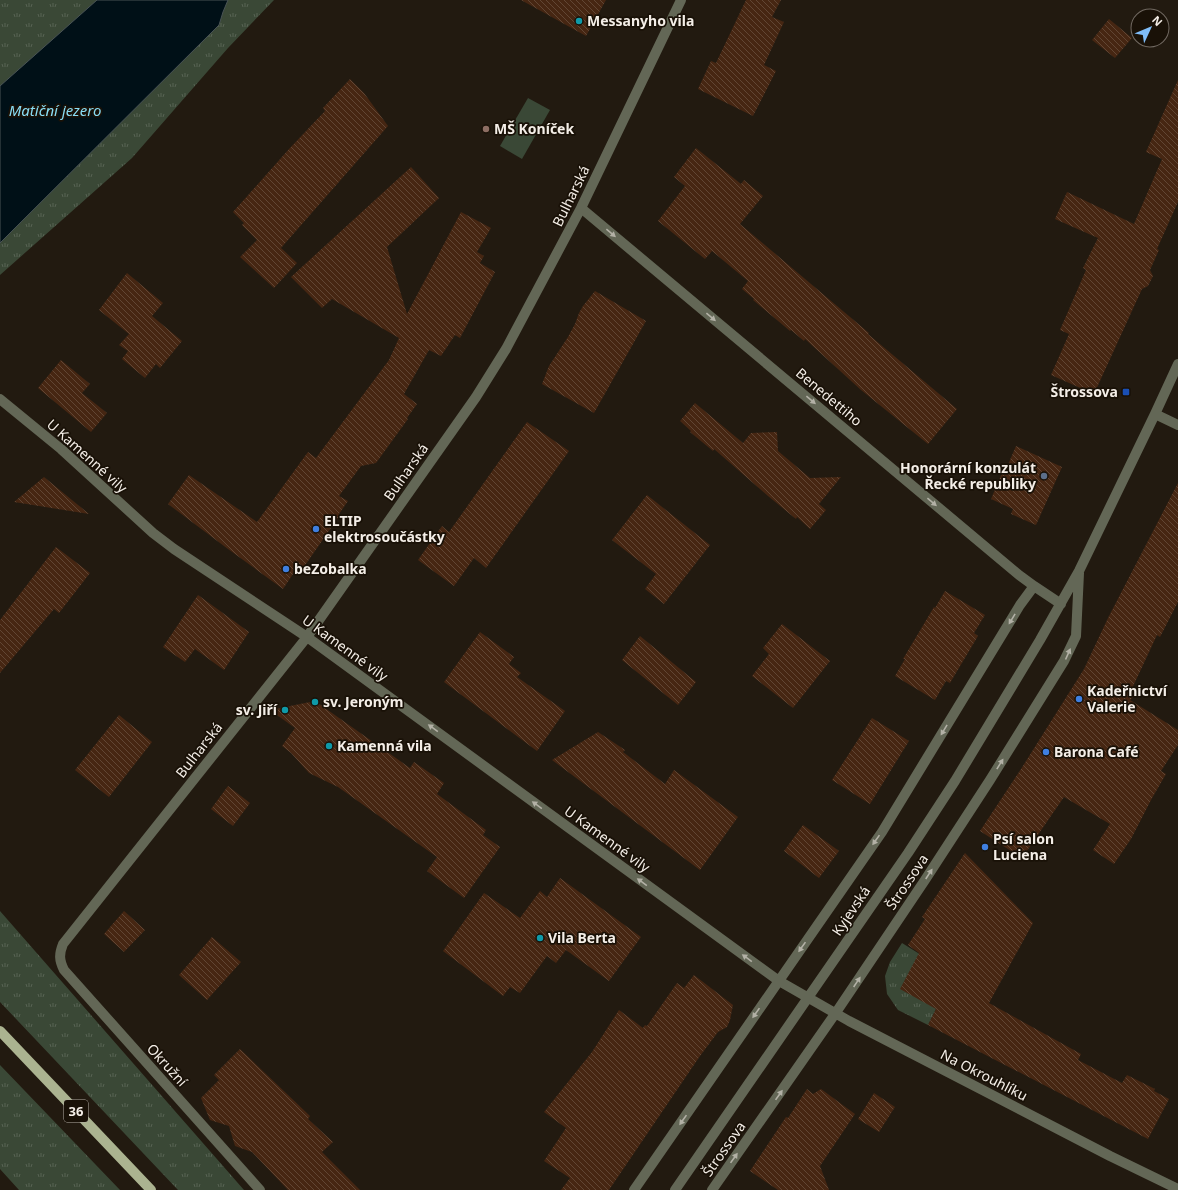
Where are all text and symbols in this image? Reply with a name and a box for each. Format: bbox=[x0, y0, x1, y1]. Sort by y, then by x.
north arrow bbox=[1130, 8, 1170, 48]
place label: Messanyho vila bbox=[587, 11, 694, 30]
text: N bbox=[1149, 12, 1166, 29]
marker: Messanyho vila bbox=[574, 16, 584, 26]
water label: Matiční jezero bbox=[9, 100, 101, 120]
place label: MŠ Koníček bbox=[494, 119, 574, 138]
marker: MŠ Koníček bbox=[481, 124, 491, 134]
street label: Bulharská bbox=[548, 162, 593, 229]
one-way arrow bbox=[606, 229, 617, 237]
one-way arrow bbox=[706, 312, 716, 321]
street label: Benedettiho bbox=[792, 363, 866, 430]
place label: Štrossova bbox=[1051, 382, 1118, 401]
marker: Štrossova bbox=[1121, 387, 1131, 397]
one-way arrow bbox=[805, 396, 816, 405]
street label: U Kamenné vily bbox=[43, 415, 132, 497]
street label: Bulharská bbox=[379, 439, 432, 504]
place label: Honorární konzulát Řecké republiky bbox=[900, 458, 1036, 493]
marker: Honorární konzulát Řecké republiky bbox=[1039, 471, 1049, 481]
one-way arrow bbox=[926, 497, 937, 506]
place label: ELTIP elektrosoučástky bbox=[324, 511, 445, 546]
marker: ELTIP elektrosoučástky bbox=[311, 524, 321, 534]
place label: beZobalka bbox=[294, 559, 367, 578]
marker: beZobalka bbox=[281, 564, 291, 574]
street label: U Kamenné vily bbox=[299, 610, 393, 686]
one-way arrow bbox=[1008, 614, 1016, 624]
one-way arrow bbox=[1065, 648, 1071, 659]
place label: Kadeřnictví Valerie bbox=[1087, 681, 1168, 716]
place label: sv. Jeroným bbox=[323, 692, 404, 711]
marker: Kadeřnictví Valerie bbox=[1074, 694, 1084, 704]
marker: sv. Jeroným bbox=[310, 697, 320, 707]
place label: sv. Jiří bbox=[236, 700, 278, 719]
marker: sv. Jiří bbox=[280, 705, 290, 715]
street label: Bulharská bbox=[171, 718, 226, 781]
one-way arrow bbox=[427, 724, 438, 732]
one-way arrow bbox=[941, 724, 948, 736]
place label: Kamenná vila bbox=[337, 736, 432, 755]
marker: Kamenná vila bbox=[324, 741, 334, 751]
place label: Barona Café bbox=[1054, 742, 1139, 761]
marker: Barona Café bbox=[1041, 747, 1051, 757]
one-way arrow bbox=[996, 759, 1004, 769]
one-way arrow bbox=[532, 801, 543, 809]
street label: U Kamenné vily bbox=[561, 801, 655, 877]
place label: Psí salon Luciena bbox=[993, 829, 1054, 864]
one-way arrow bbox=[872, 835, 880, 846]
marker: Psí salon Luciena bbox=[980, 842, 990, 852]
street label: Štrossova bbox=[881, 850, 932, 913]
one-way arrow bbox=[926, 868, 933, 879]
one-way arrow bbox=[637, 877, 648, 886]
street label: Kyjevská bbox=[827, 882, 874, 939]
place label: Vila Berta bbox=[548, 928, 616, 947]
marker: Vila Berta bbox=[535, 933, 545, 943]
one-way arrow bbox=[798, 942, 806, 953]
one-way arrow bbox=[742, 954, 753, 962]
one-way arrow bbox=[853, 976, 861, 987]
one-way arrow bbox=[752, 1008, 760, 1018]
street label: Okružní bbox=[143, 1039, 192, 1091]
street label: Na Okrouhlíku bbox=[938, 1044, 1031, 1105]
one-way arrow bbox=[775, 1090, 783, 1100]
road number: 36 bbox=[64, 1100, 88, 1122]
one-way arrow bbox=[679, 1115, 687, 1125]
street label: Štrossova bbox=[698, 1117, 750, 1180]
one-way arrow bbox=[730, 1153, 738, 1164]

